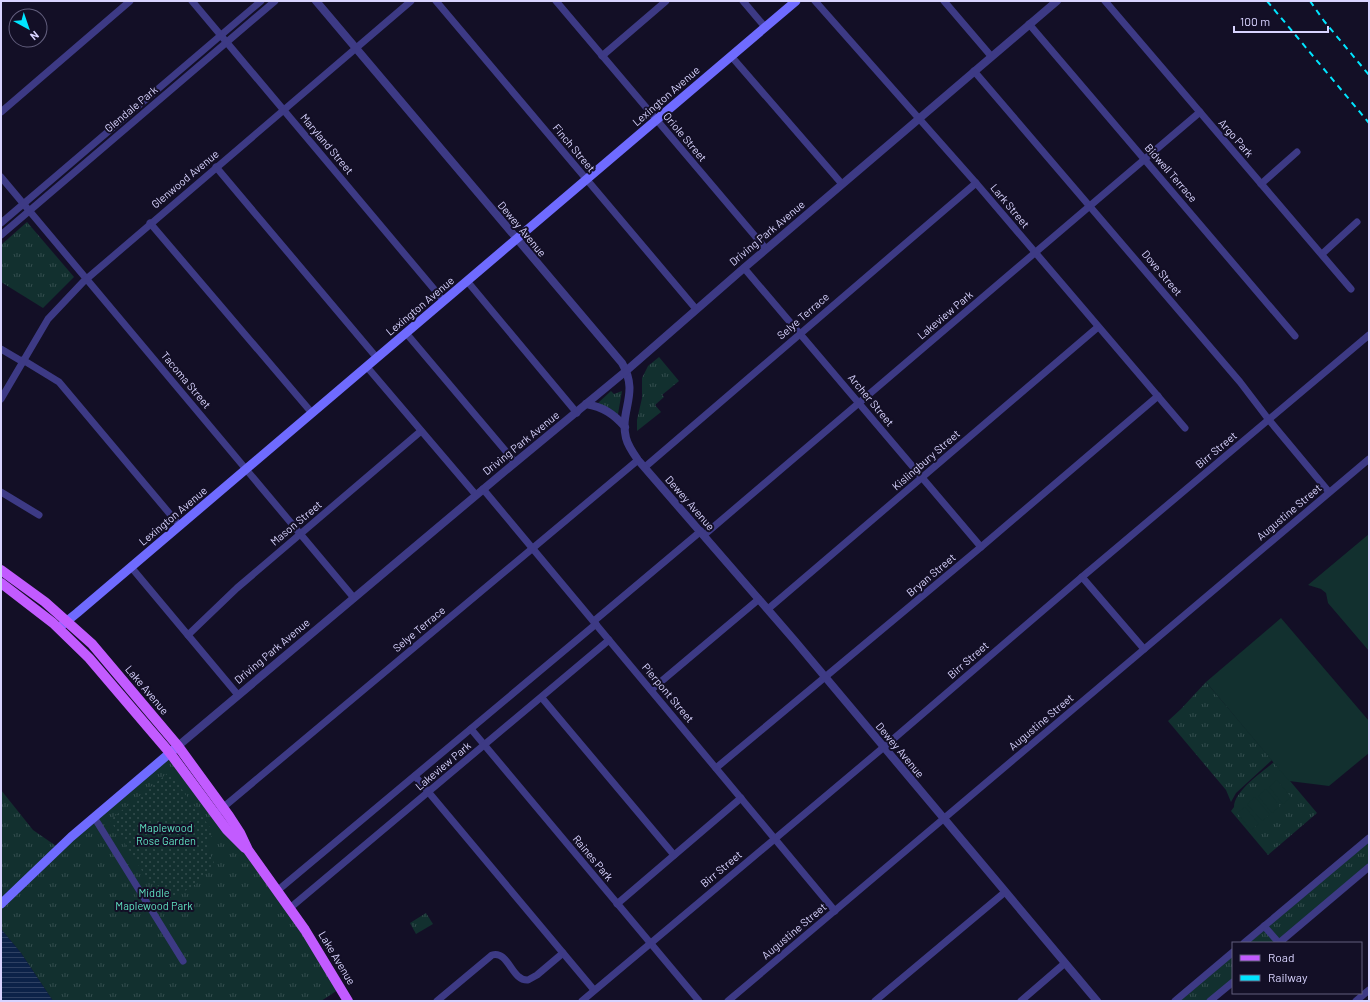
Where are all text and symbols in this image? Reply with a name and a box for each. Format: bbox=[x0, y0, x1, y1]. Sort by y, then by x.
north arrow bbox=[8, 8, 48, 48]
scale bar bbox=[1234, 8, 1328, 34]
text: 100 m bbox=[1240, 14, 1270, 28]
text: N bbox=[28, 29, 42, 43]
street label: Lexington Avenue bbox=[629, 63, 702, 128]
street label: Glendale Park bbox=[102, 82, 160, 134]
street label: Oriole Street bbox=[661, 109, 710, 164]
street label: Maryland Street bbox=[298, 111, 357, 177]
street label: Argo Park bbox=[1216, 116, 1257, 160]
street label: Finch Street bbox=[551, 121, 598, 174]
street label: Bidwell Terrace bbox=[1142, 141, 1200, 205]
street label: Glenwood Avenue bbox=[148, 147, 221, 211]
street label: Lark Street bbox=[988, 181, 1033, 230]
street label: Driving Park Avenue bbox=[726, 197, 807, 268]
street label: Dewey Avenue bbox=[495, 198, 549, 259]
street label: Dove Street bbox=[1139, 247, 1185, 298]
street label: Lexington Avenue bbox=[383, 273, 456, 338]
street label: Lakeview Park bbox=[914, 287, 975, 342]
street label: Selye Terrace bbox=[774, 290, 831, 342]
street label: Tacoma Street bbox=[159, 349, 214, 411]
street label: Archer Street bbox=[846, 371, 897, 428]
street label: Driving Park Avenue bbox=[480, 408, 562, 477]
street label: Kislingbury Street bbox=[889, 427, 962, 493]
street label: Birr Street bbox=[1192, 429, 1239, 471]
street label: Dewey Avenue bbox=[663, 473, 718, 533]
street label: Augustine Street bbox=[1254, 481, 1324, 542]
street label: Lexington Avenue bbox=[136, 483, 209, 548]
street label: Mason Street bbox=[267, 497, 324, 548]
street label: Bryan Street bbox=[904, 550, 958, 599]
street label: Selye Terrace bbox=[390, 603, 448, 654]
street label: Driving Park Avenue bbox=[231, 615, 312, 686]
street label: Birr Street bbox=[945, 638, 991, 681]
street label: Pierpont Street bbox=[640, 660, 697, 725]
street label: Lake Avenue bbox=[123, 662, 172, 717]
street label: Augustine Street bbox=[1006, 691, 1076, 752]
street label: Dewey Avenue bbox=[873, 719, 927, 780]
street label: Lakeview Park bbox=[412, 738, 473, 793]
park label: Maplewood Rose Garden bbox=[136, 821, 196, 847]
street label: Raines Park bbox=[570, 832, 617, 884]
street label: Birr Street bbox=[697, 848, 744, 890]
park label: Middle Maplewood Park bbox=[115, 886, 193, 912]
street label: Augustine Street bbox=[759, 900, 829, 961]
street label: Lake Avenue bbox=[316, 929, 359, 987]
legend bbox=[1232, 942, 1362, 994]
text: Road bbox=[1268, 950, 1295, 964]
text: Railway bbox=[1268, 970, 1308, 984]

